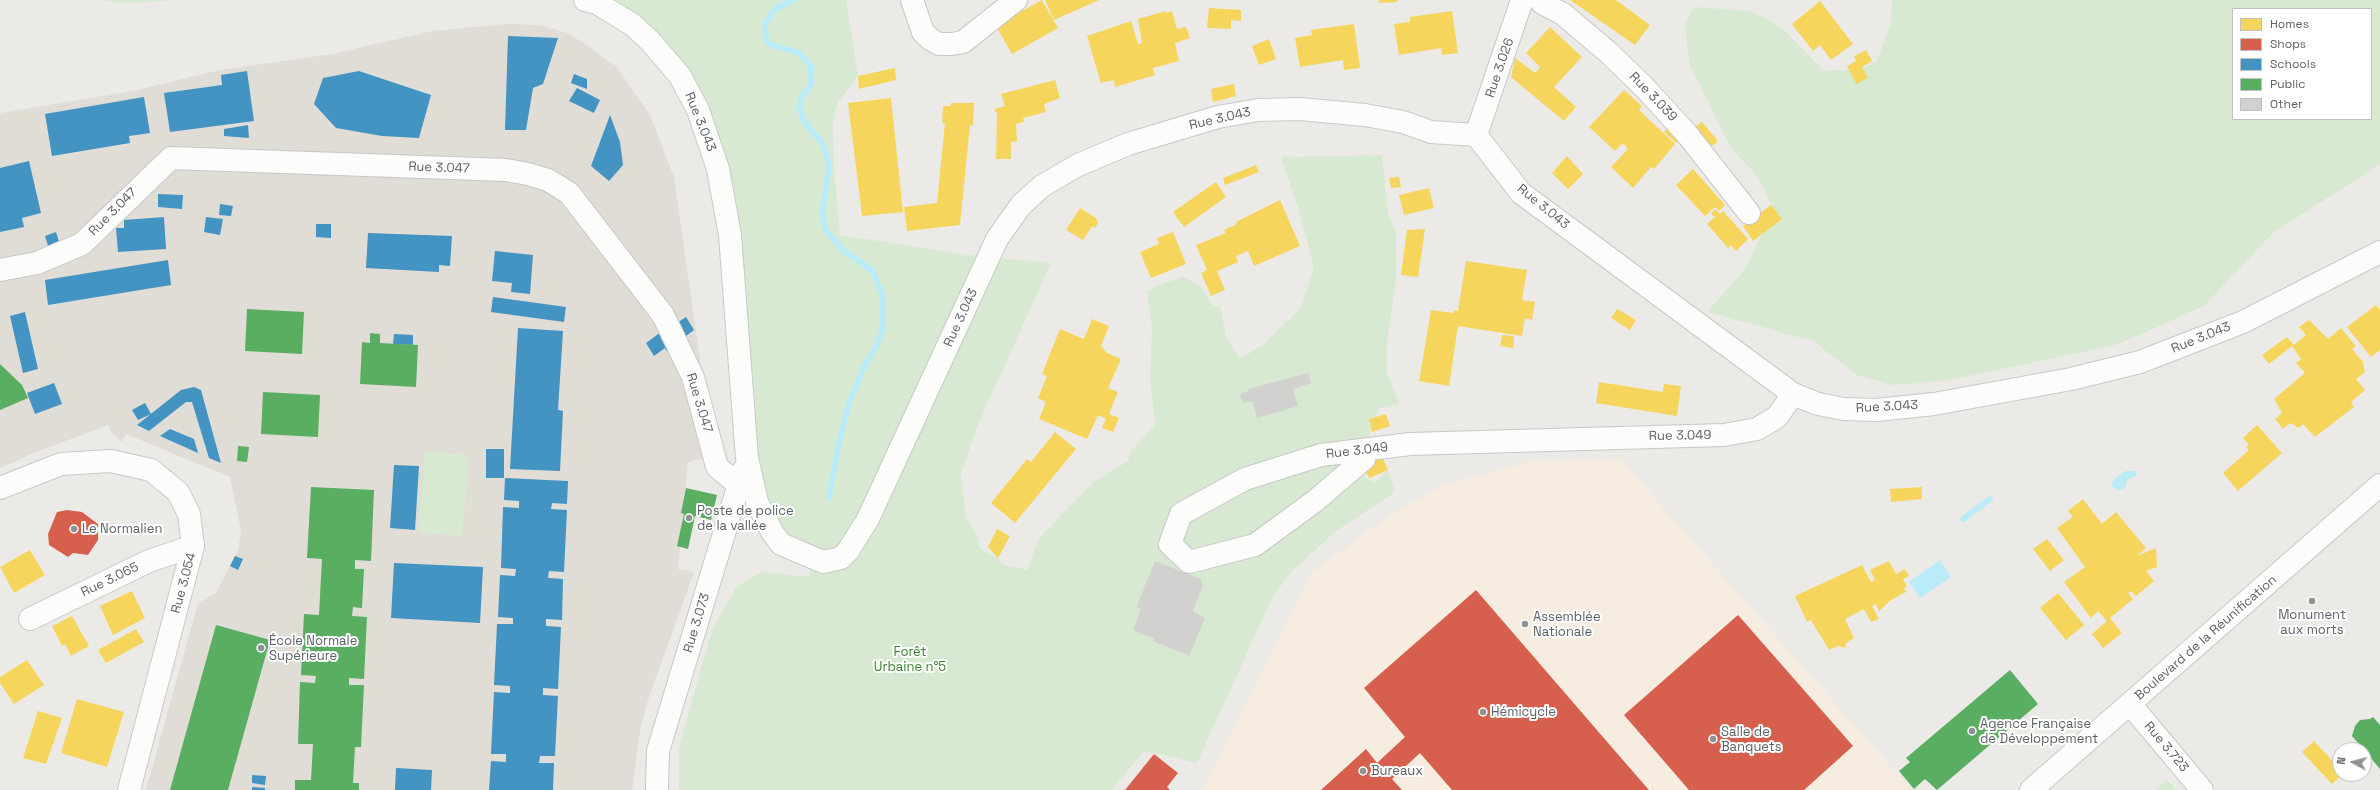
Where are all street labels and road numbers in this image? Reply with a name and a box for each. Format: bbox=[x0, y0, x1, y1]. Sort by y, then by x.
street label: Rue 3.026 bbox=[1482, 36, 1518, 100]
street label: Rue 3.039 bbox=[1626, 69, 1680, 125]
street label: Rue 3.043 bbox=[681, 90, 719, 154]
street label: Rue 3.043 bbox=[1188, 104, 1252, 134]
street label: Rue 3.047 bbox=[408, 159, 470, 177]
street label: Rue 3.043 bbox=[1514, 181, 1572, 233]
street label: Rue 3.047 bbox=[86, 185, 140, 239]
street label: Rue 3.043 bbox=[941, 286, 981, 350]
street label: Rue 3.043 bbox=[2169, 319, 2233, 357]
street label: Rue 3.047 bbox=[683, 371, 715, 435]
street label: Rue 3.043 bbox=[1855, 398, 1919, 416]
street label: Rue 3.049 bbox=[1649, 428, 1711, 444]
street label: Rue 3.049 bbox=[1325, 439, 1389, 463]
street label: Rue 3.054 bbox=[168, 551, 200, 615]
street label: Rue 3.065 bbox=[79, 559, 141, 601]
street label: Boulevard de la Réunification bbox=[2132, 572, 2280, 704]
street label: Rue 3.073 bbox=[681, 591, 713, 655]
street label: Rue 3.723 bbox=[2141, 719, 2191, 775]

